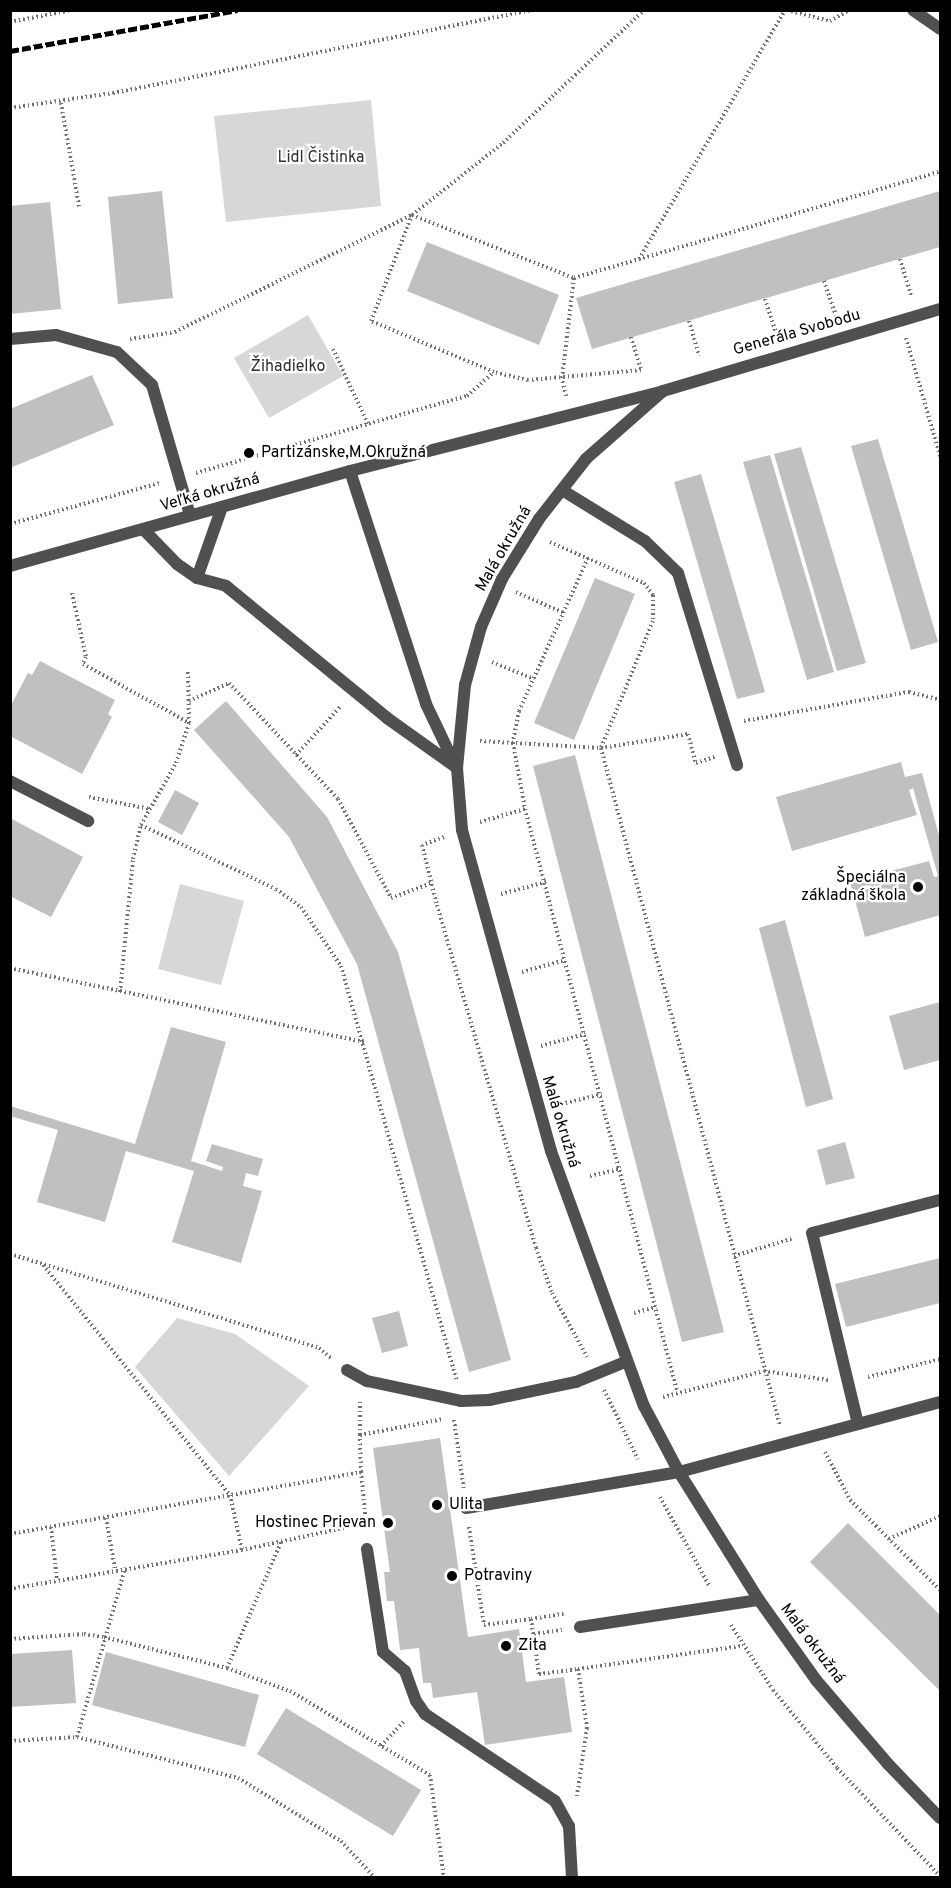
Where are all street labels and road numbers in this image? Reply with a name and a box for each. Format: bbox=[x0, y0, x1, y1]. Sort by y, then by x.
street label: Generála Svobodu bbox=[731, 306, 863, 360]
street label: Veľká okružná bbox=[158, 470, 262, 516]
street label: Malá okružná bbox=[472, 503, 536, 595]
street label: Malá okružná bbox=[537, 1074, 583, 1170]
street label: Malá okružná bbox=[776, 1600, 848, 1688]

